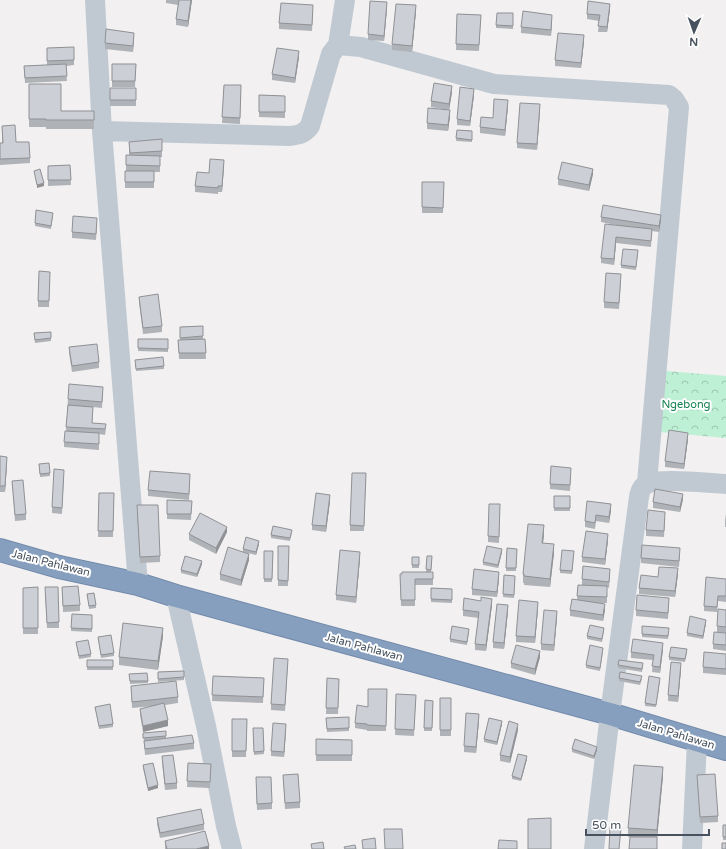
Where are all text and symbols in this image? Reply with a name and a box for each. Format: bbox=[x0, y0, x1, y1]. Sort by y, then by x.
north arrow bbox=[674, 12, 714, 52]
text: N bbox=[689, 35, 698, 48]
park label: Ngebong bbox=[661, 398, 711, 411]
street label: Jalan Pahlawan bbox=[11, 547, 91, 579]
street label: Jalan Pahlawan bbox=[324, 630, 404, 664]
street label: Jalan Pahlawan bbox=[636, 716, 716, 752]
scale bar bbox=[586, 811, 709, 837]
text: 50 m bbox=[592, 818, 621, 832]

